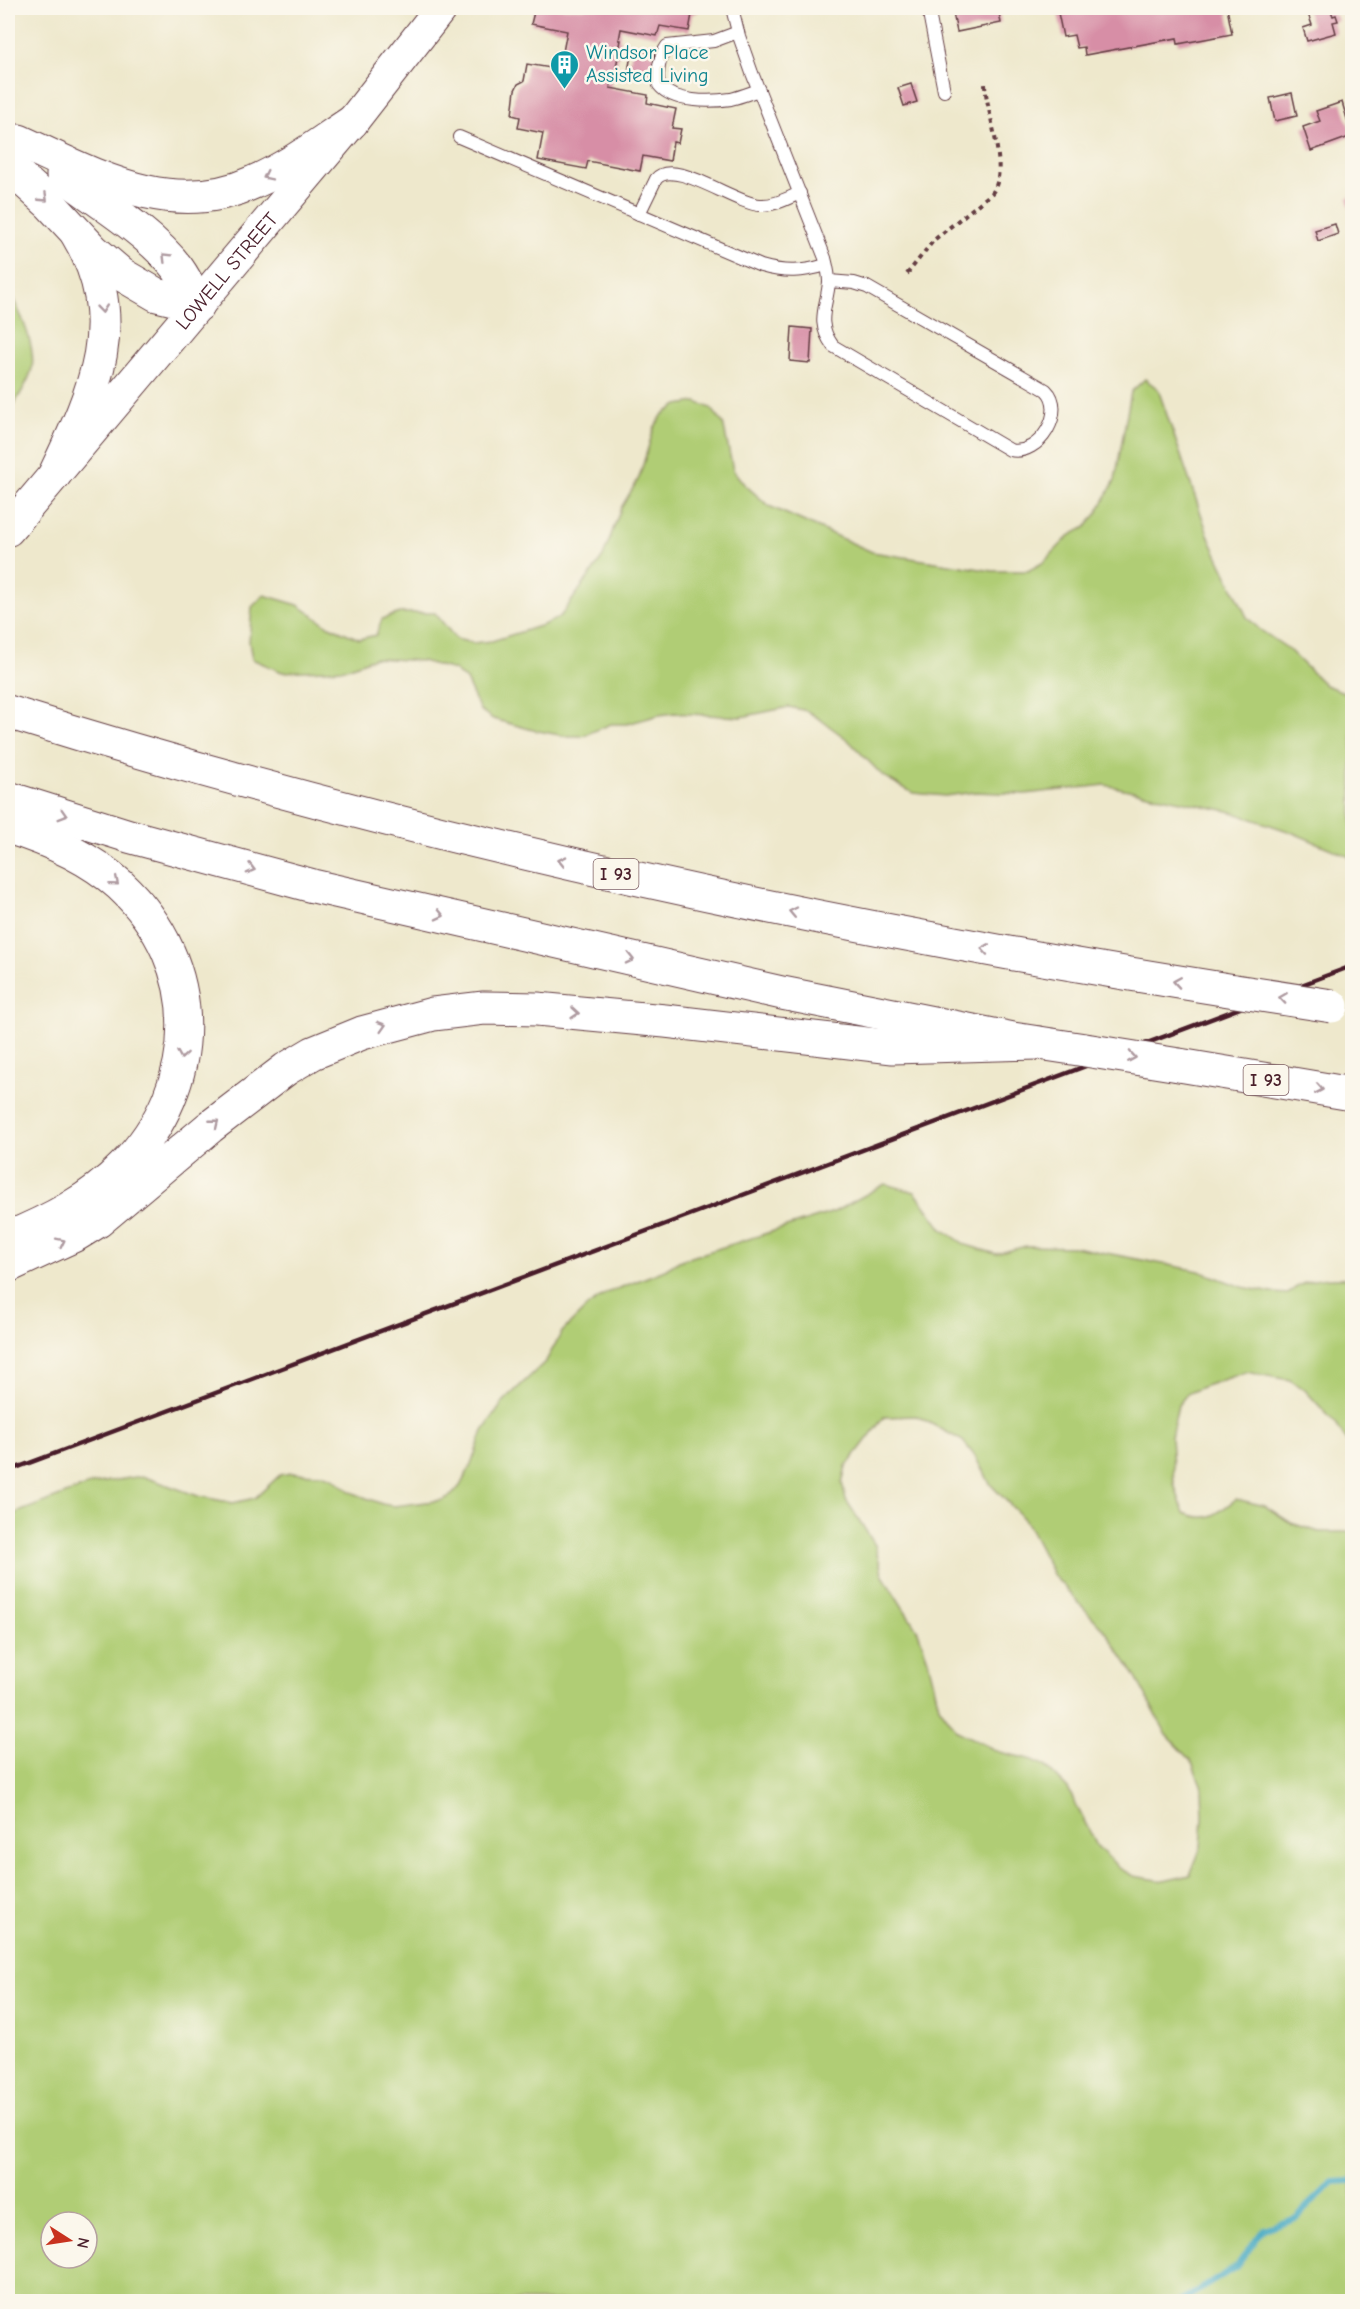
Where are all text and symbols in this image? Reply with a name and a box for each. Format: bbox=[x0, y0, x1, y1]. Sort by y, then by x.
place label: Windsor Place Assisted Living bbox=[586, 41, 709, 87]
building icon: Windsor Place Assisted Living bbox=[549, 48, 581, 90]
one-way arrow bbox=[263, 169, 274, 180]
one-way arrow bbox=[37, 191, 48, 202]
street label: LOWELL STREET bbox=[171, 207, 283, 334]
one-way arrow bbox=[163, 253, 174, 264]
one-way arrow bbox=[95, 304, 108, 313]
one-way arrow bbox=[57, 808, 68, 821]
one-way arrow bbox=[557, 855, 567, 868]
road number: I 93 bbox=[594, 859, 638, 889]
one-way arrow bbox=[245, 862, 256, 874]
one-way arrow bbox=[108, 875, 119, 886]
one-way arrow bbox=[789, 906, 799, 919]
one-way arrow bbox=[435, 908, 445, 921]
one-way arrow bbox=[980, 943, 990, 956]
one-way arrow bbox=[625, 952, 635, 965]
one-way arrow bbox=[1172, 977, 1181, 989]
one-way arrow bbox=[1278, 993, 1288, 1005]
one-way arrow bbox=[570, 1006, 579, 1019]
one-way arrow bbox=[376, 1021, 387, 1033]
one-way arrow bbox=[176, 1051, 188, 1060]
one-way arrow bbox=[1127, 1051, 1137, 1063]
road number: I 93 bbox=[1244, 1065, 1288, 1095]
one-way arrow bbox=[1314, 1082, 1324, 1094]
one-way arrow bbox=[208, 1120, 219, 1131]
one-way arrow bbox=[54, 1237, 65, 1249]
north arrow bbox=[39, 2210, 99, 2270]
text: N bbox=[73, 2236, 93, 2250]

